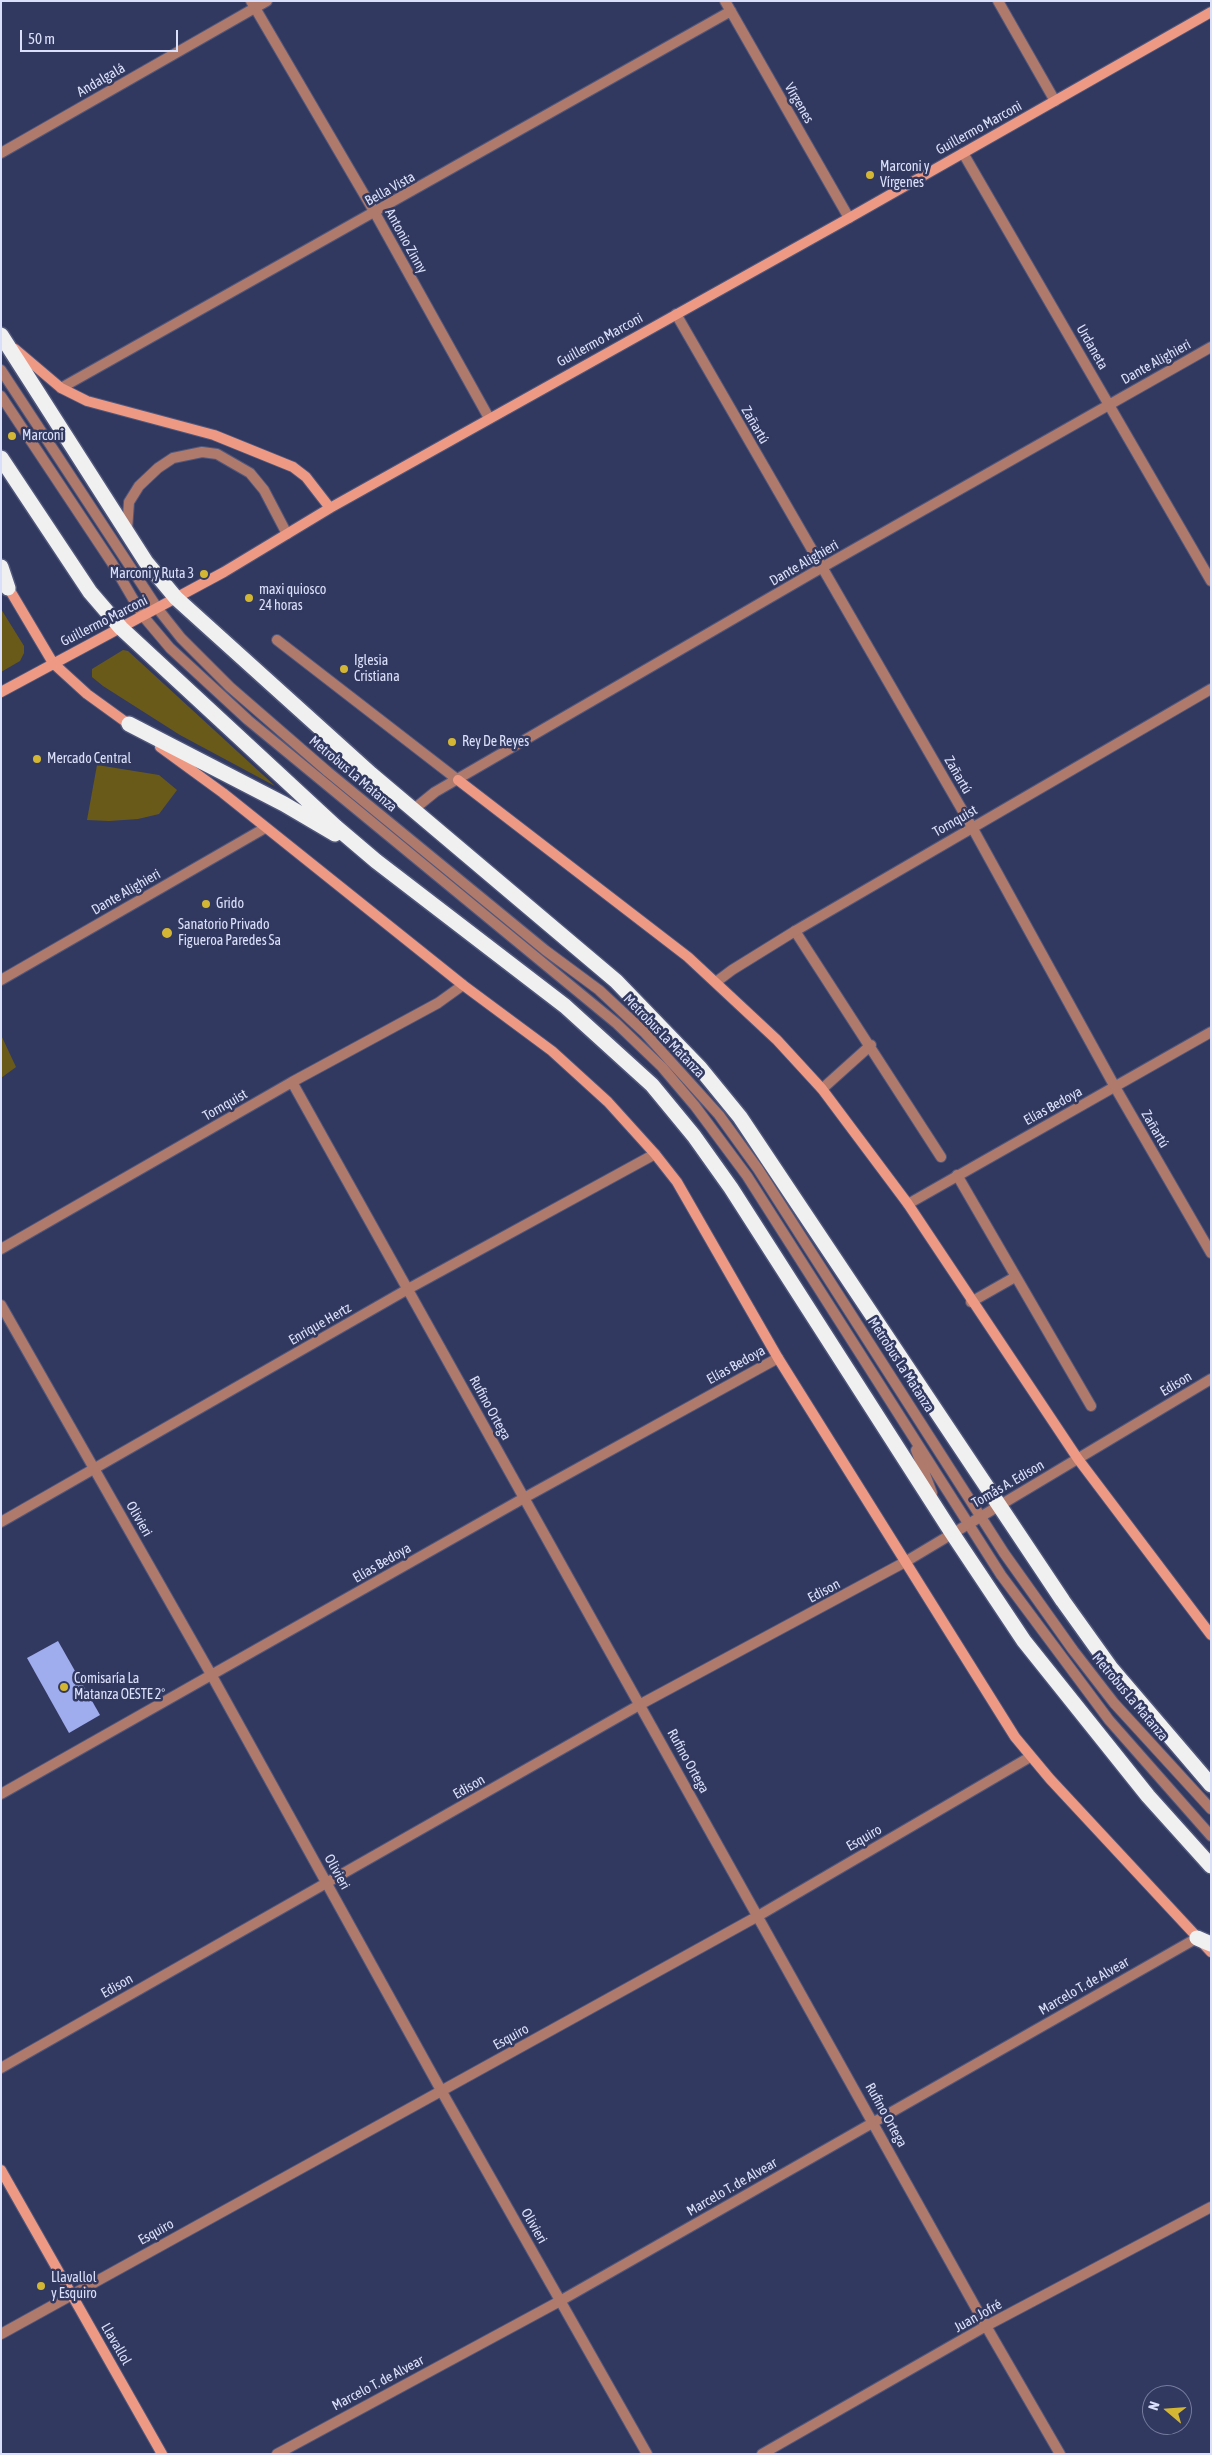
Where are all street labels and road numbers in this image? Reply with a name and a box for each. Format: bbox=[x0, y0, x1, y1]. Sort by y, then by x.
street label: Andalgalá bbox=[74, 60, 128, 100]
street label: Vírgenes bbox=[781, 80, 817, 126]
street label: Guillermo Marconi bbox=[933, 97, 1025, 159]
street label: Bella Vista bbox=[362, 168, 418, 210]
street label: Antonio Zinny bbox=[381, 206, 431, 276]
street label: Guillermo Marconi bbox=[554, 309, 646, 371]
street label: Urdaneta bbox=[1072, 321, 1112, 373]
street label: Dante Alighieri bbox=[1118, 336, 1194, 388]
street label: Zañartú bbox=[738, 403, 772, 447]
street label: Dante Alighieri bbox=[767, 537, 841, 589]
street label: Guillermo Marconi bbox=[58, 592, 150, 650]
street label: Metrobus La Matanza bbox=[306, 732, 400, 816]
street label: Zañartú bbox=[941, 753, 975, 797]
street label: Tornquist bbox=[930, 802, 980, 840]
street label: Dante Alighieri bbox=[89, 866, 163, 918]
street label: Metrobus La Matanza bbox=[620, 991, 708, 1081]
street label: Elías Bedoya bbox=[1021, 1083, 1085, 1129]
street label: Tornquist bbox=[200, 1086, 250, 1124]
street label: Zañartú bbox=[1138, 1107, 1172, 1151]
street label: Enrique Hertz bbox=[286, 1299, 354, 1349]
street label: Metrobus La Matanza bbox=[864, 1315, 938, 1415]
street label: Elías Bedoya bbox=[704, 1342, 768, 1388]
street label: Edison bbox=[1157, 1368, 1195, 1400]
street label: Rufino Ortega bbox=[465, 1373, 515, 1443]
street label: Tomás A. Edison bbox=[969, 1457, 1047, 1511]
street label: Olivieri bbox=[122, 1498, 156, 1540]
street label: Elías Bedoya bbox=[350, 1540, 414, 1586]
street label: Edison bbox=[805, 1576, 843, 1606]
street label: Metrobus La Matanza bbox=[1088, 1650, 1172, 1744]
street label: Rufino Ortega bbox=[663, 1726, 713, 1796]
street label: Edison bbox=[450, 1771, 488, 1803]
street label: Esquiro bbox=[843, 1821, 885, 1855]
street label: Olivieri bbox=[320, 1851, 354, 1893]
street label: Marcelo T. de Alvear bbox=[1036, 1953, 1132, 2019]
street label: Edison bbox=[98, 1970, 136, 2002]
street label: Esquiro bbox=[490, 2020, 532, 2054]
street label: Rufino Ortega bbox=[861, 2080, 911, 2150]
street label: Marcelo T. de Alvear bbox=[684, 2154, 780, 2220]
street label: Olivieri bbox=[517, 2205, 551, 2247]
street label: Esquiro bbox=[135, 2215, 177, 2249]
street label: Juan Jofré bbox=[951, 2296, 1005, 2336]
street label: Llavallol bbox=[97, 2320, 135, 2368]
street label: Marcelo T. de Alvear bbox=[329, 2352, 427, 2414]

